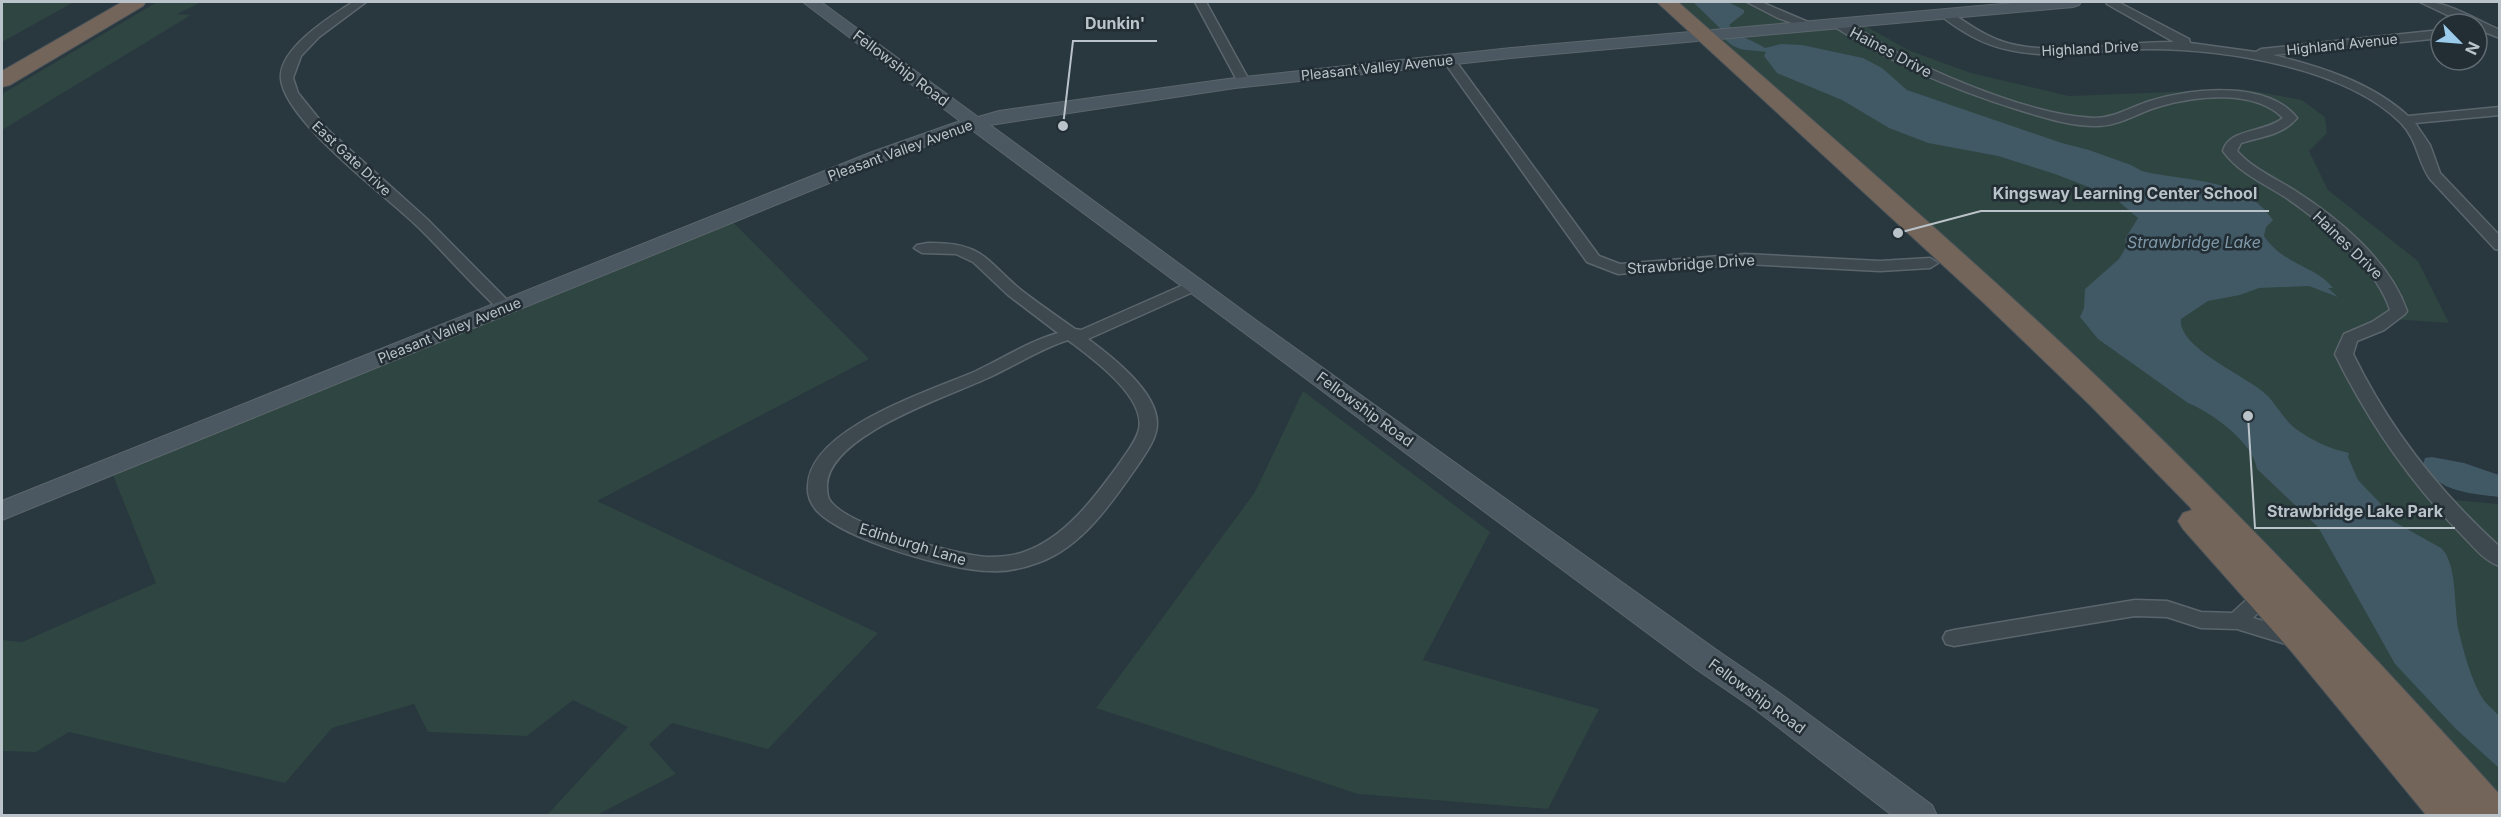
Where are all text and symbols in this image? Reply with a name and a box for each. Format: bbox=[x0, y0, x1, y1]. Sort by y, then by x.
callout: Dunkin' bbox=[1073, 7, 1157, 41]
north arrow bbox=[2429, 12, 2489, 72]
text: Dunkin' bbox=[1085, 13, 1145, 33]
street label: Haines Drive bbox=[1847, 22, 1935, 82]
street label: Fellowship Road bbox=[849, 26, 953, 110]
street label: Highland Avenue bbox=[2285, 30, 2399, 58]
street label: Highland Drive bbox=[2041, 37, 2139, 59]
text: N bbox=[2461, 39, 2484, 58]
street label: Pleasant Valley Avenue bbox=[1300, 51, 1454, 83]
street label: Pleasant Valley Avenue bbox=[825, 116, 975, 184]
street label: East Gate Drive bbox=[309, 117, 395, 199]
callout: Kingsway Learning Center School bbox=[1981, 177, 2269, 211]
text: Kingsway Learning Center School bbox=[1993, 183, 2257, 203]
street label: Haines Drive bbox=[2309, 207, 2387, 283]
water label: Strawbridge Lake bbox=[2127, 232, 2261, 252]
street label: Strawbridge Drive bbox=[1626, 250, 1756, 278]
street label: Pleasant Valley Avenue bbox=[375, 293, 523, 367]
street label: Fellowship Road bbox=[1313, 367, 1417, 451]
callout: Strawbridge Lake Park bbox=[2255, 494, 2455, 528]
text: Strawbridge Lake Park bbox=[2267, 501, 2444, 521]
street label: Edinburgh Lane bbox=[857, 519, 969, 569]
street label: Fellowship Road bbox=[1705, 654, 1809, 738]

